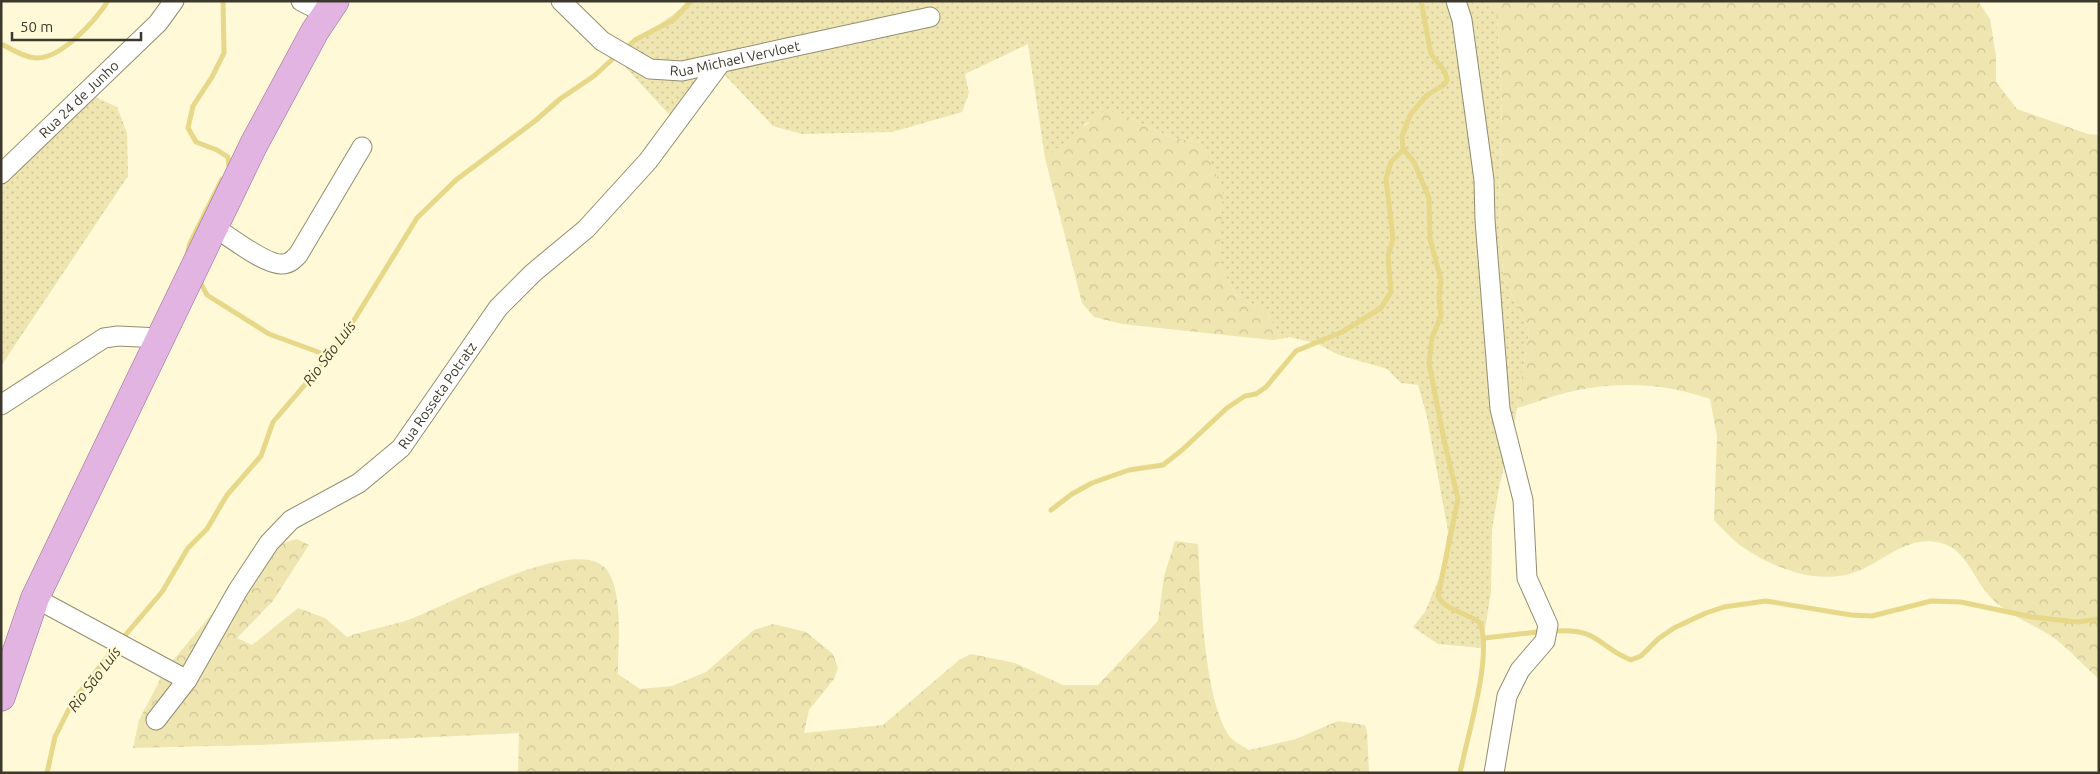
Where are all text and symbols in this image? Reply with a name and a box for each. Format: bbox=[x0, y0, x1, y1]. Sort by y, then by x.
scale bar bbox=[12, 10, 141, 42]
text: 50 m bbox=[20, 18, 53, 35]
street label: Rua Michael Vervloet bbox=[669, 37, 802, 80]
street label: Rua 24 de Junho bbox=[36, 57, 122, 141]
water label: Rio São Luís bbox=[299, 317, 359, 389]
street label: Rua Rosseta Potratz bbox=[395, 339, 480, 452]
water label: Rio São Luís bbox=[64, 643, 124, 715]

